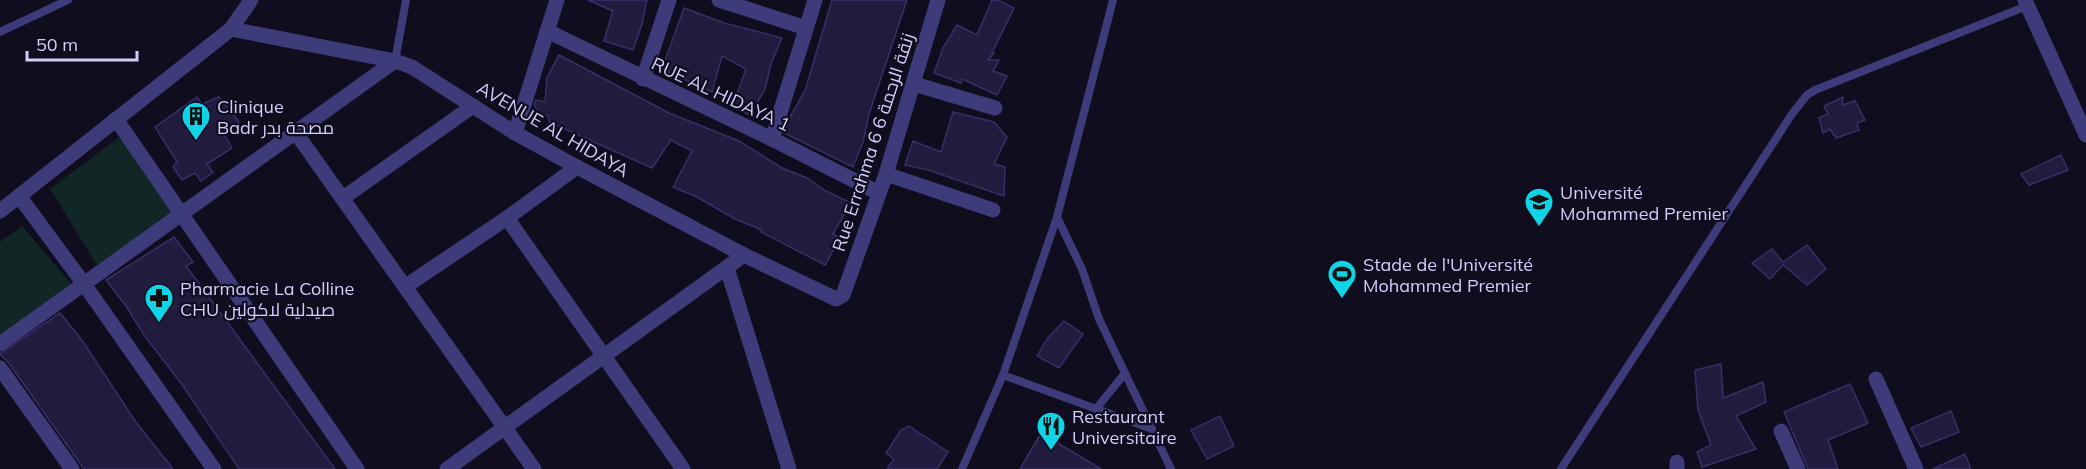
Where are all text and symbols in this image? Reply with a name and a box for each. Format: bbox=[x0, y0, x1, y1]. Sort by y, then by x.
scale bar bbox=[27, 24, 136, 62]
street label: Rue Errahma 6 6 زنقة الرحمة bbox=[827, 30, 919, 254]
text: 50 m bbox=[36, 33, 78, 56]
street label: RUE AL HIDAYA 1 bbox=[648, 52, 794, 136]
street label: AVENUE AL HIDAYA bbox=[473, 76, 633, 182]
place label: Clinique Badr مصحة بدر bbox=[217, 95, 334, 139]
building icon: Clinique Badr مصحة بدر bbox=[180, 100, 212, 142]
place label: Université Mohammed Premier bbox=[1560, 181, 1729, 225]
school or university icon: Université Mohammed Premier bbox=[1523, 186, 1555, 228]
place label: Stade de l'Université Mohammed Premier bbox=[1363, 253, 1533, 297]
sports icon: Stade de l'Université Mohammed Premier bbox=[1326, 258, 1358, 300]
place label: Pharmacie La Colline CHU صيدلية لاكولين bbox=[180, 277, 354, 321]
pharmacy icon: Pharmacie La Colline CHU صيدلية لاكولين bbox=[143, 282, 175, 324]
place label: Restaurant Universitaire bbox=[1072, 405, 1176, 449]
restaurant icon: Restaurant Universitaire bbox=[1035, 410, 1067, 452]

